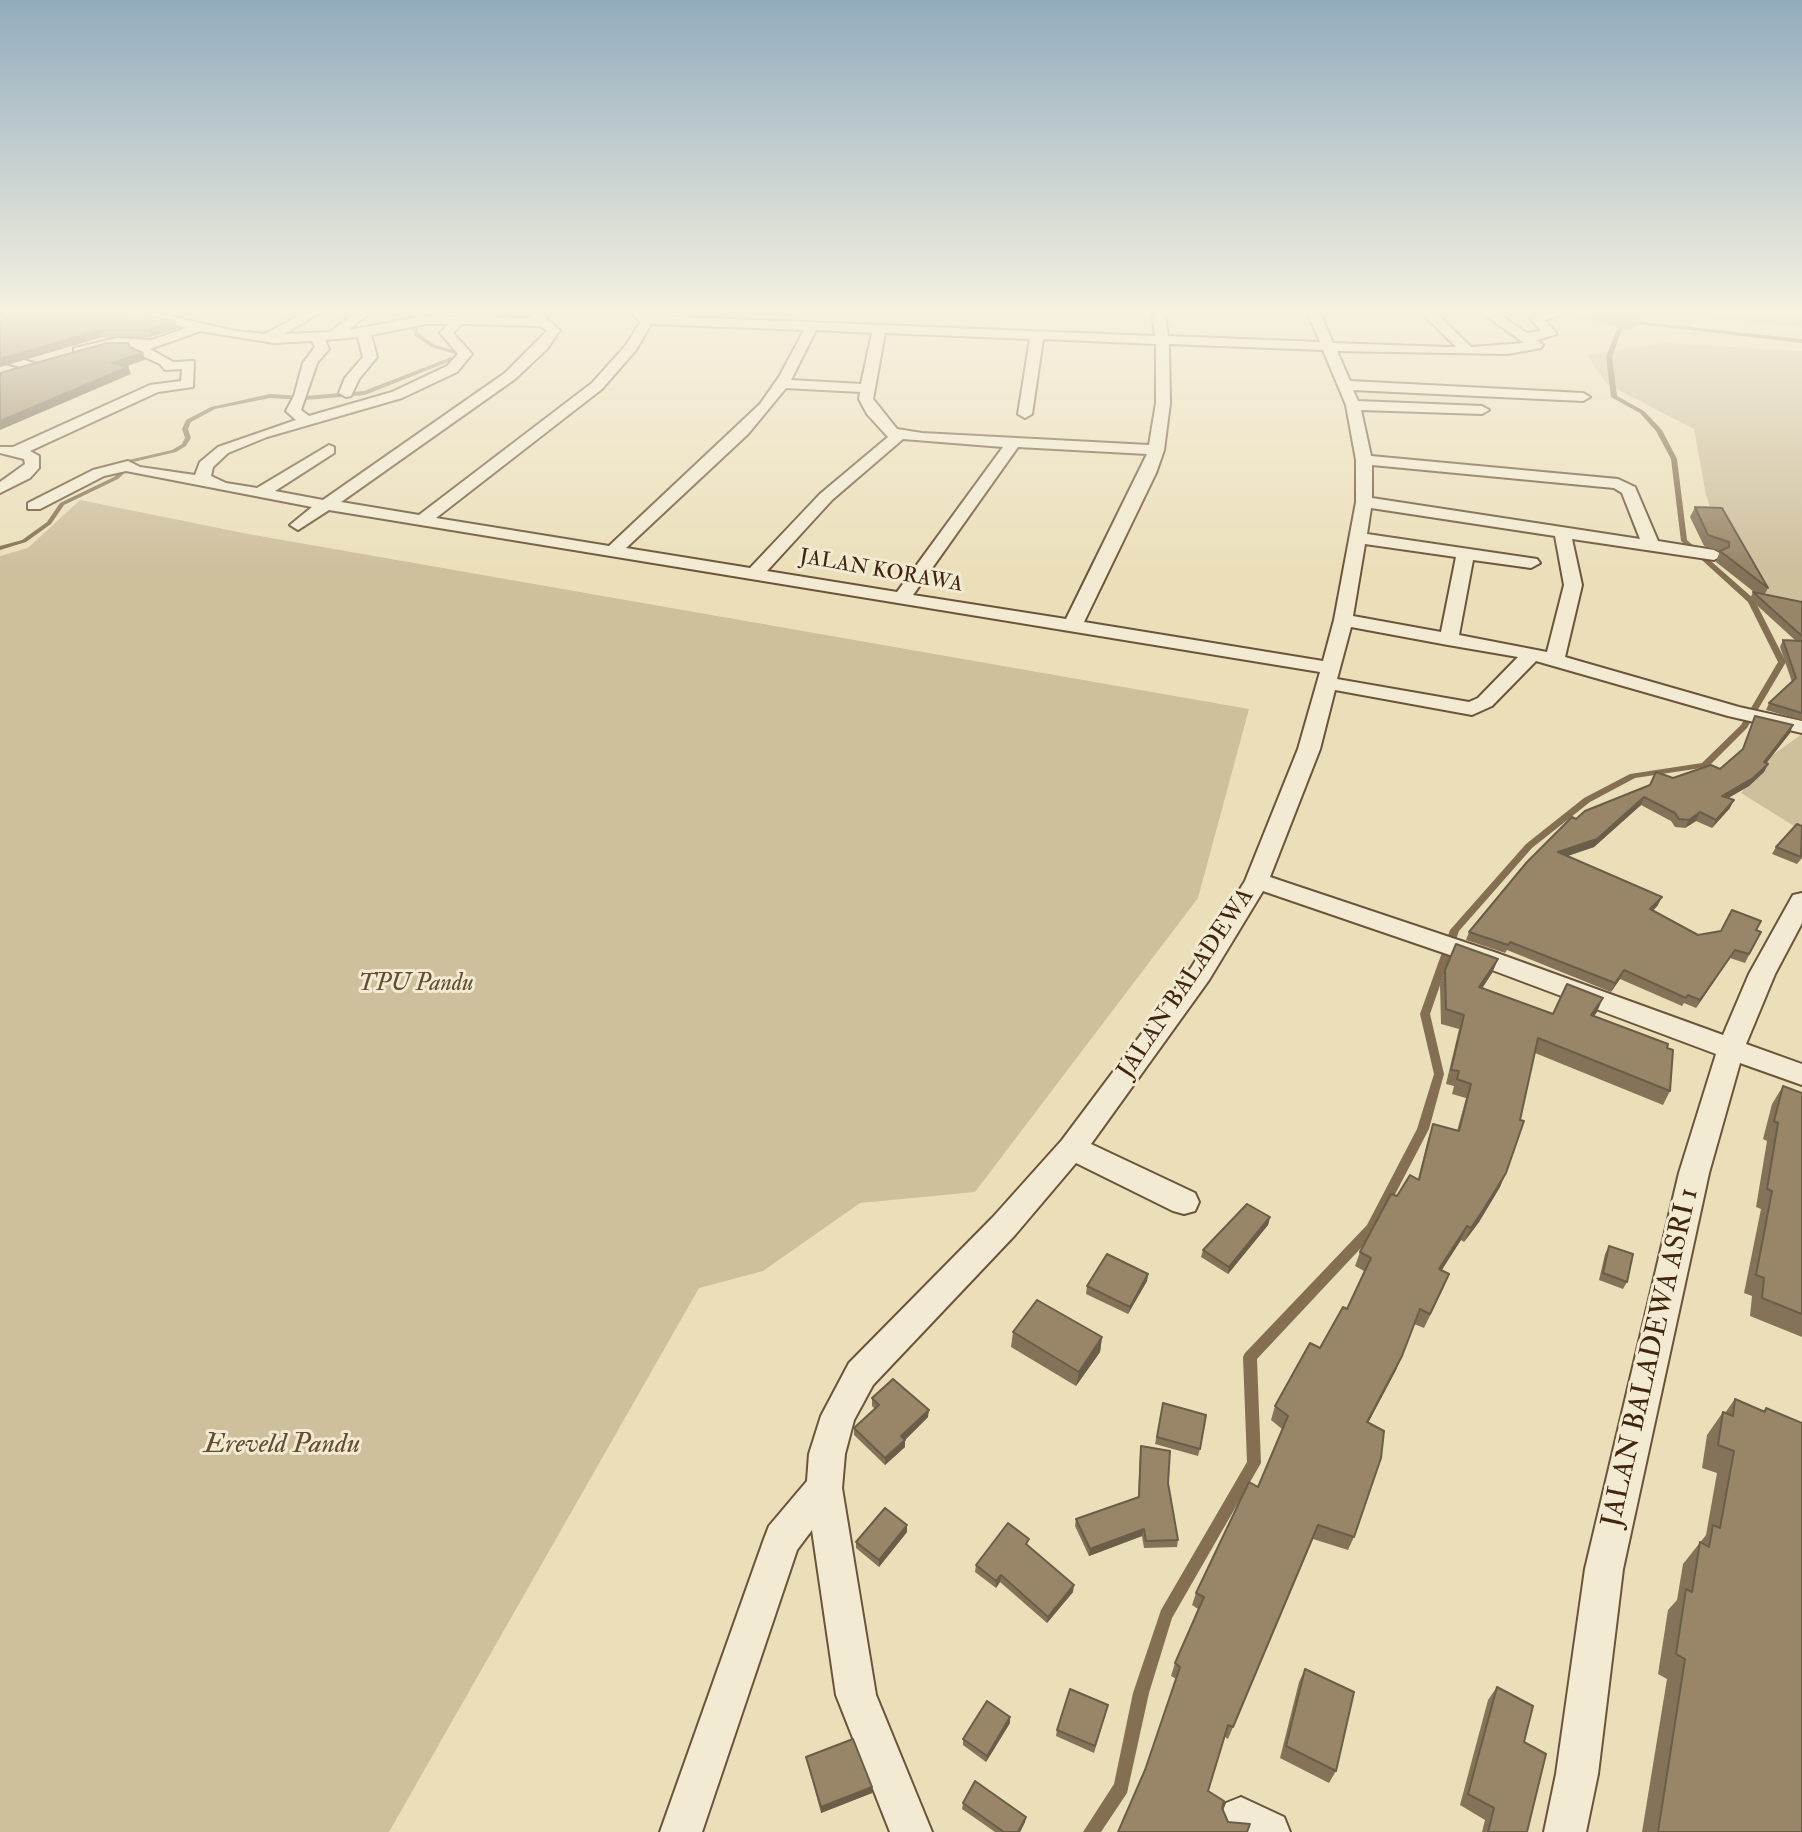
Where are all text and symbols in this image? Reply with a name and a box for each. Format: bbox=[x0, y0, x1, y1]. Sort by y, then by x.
street label: JALAN KORAWA bbox=[797, 545, 965, 599]
street label: JALAN BALADEWA bbox=[1113, 883, 1261, 1085]
park label: TPU Pandu bbox=[359, 971, 473, 999]
street label: JALAN BALADEWA ASRI 1 bbox=[1597, 1185, 1707, 1531]
park label: Ereveld Pandu bbox=[204, 1429, 360, 1463]

